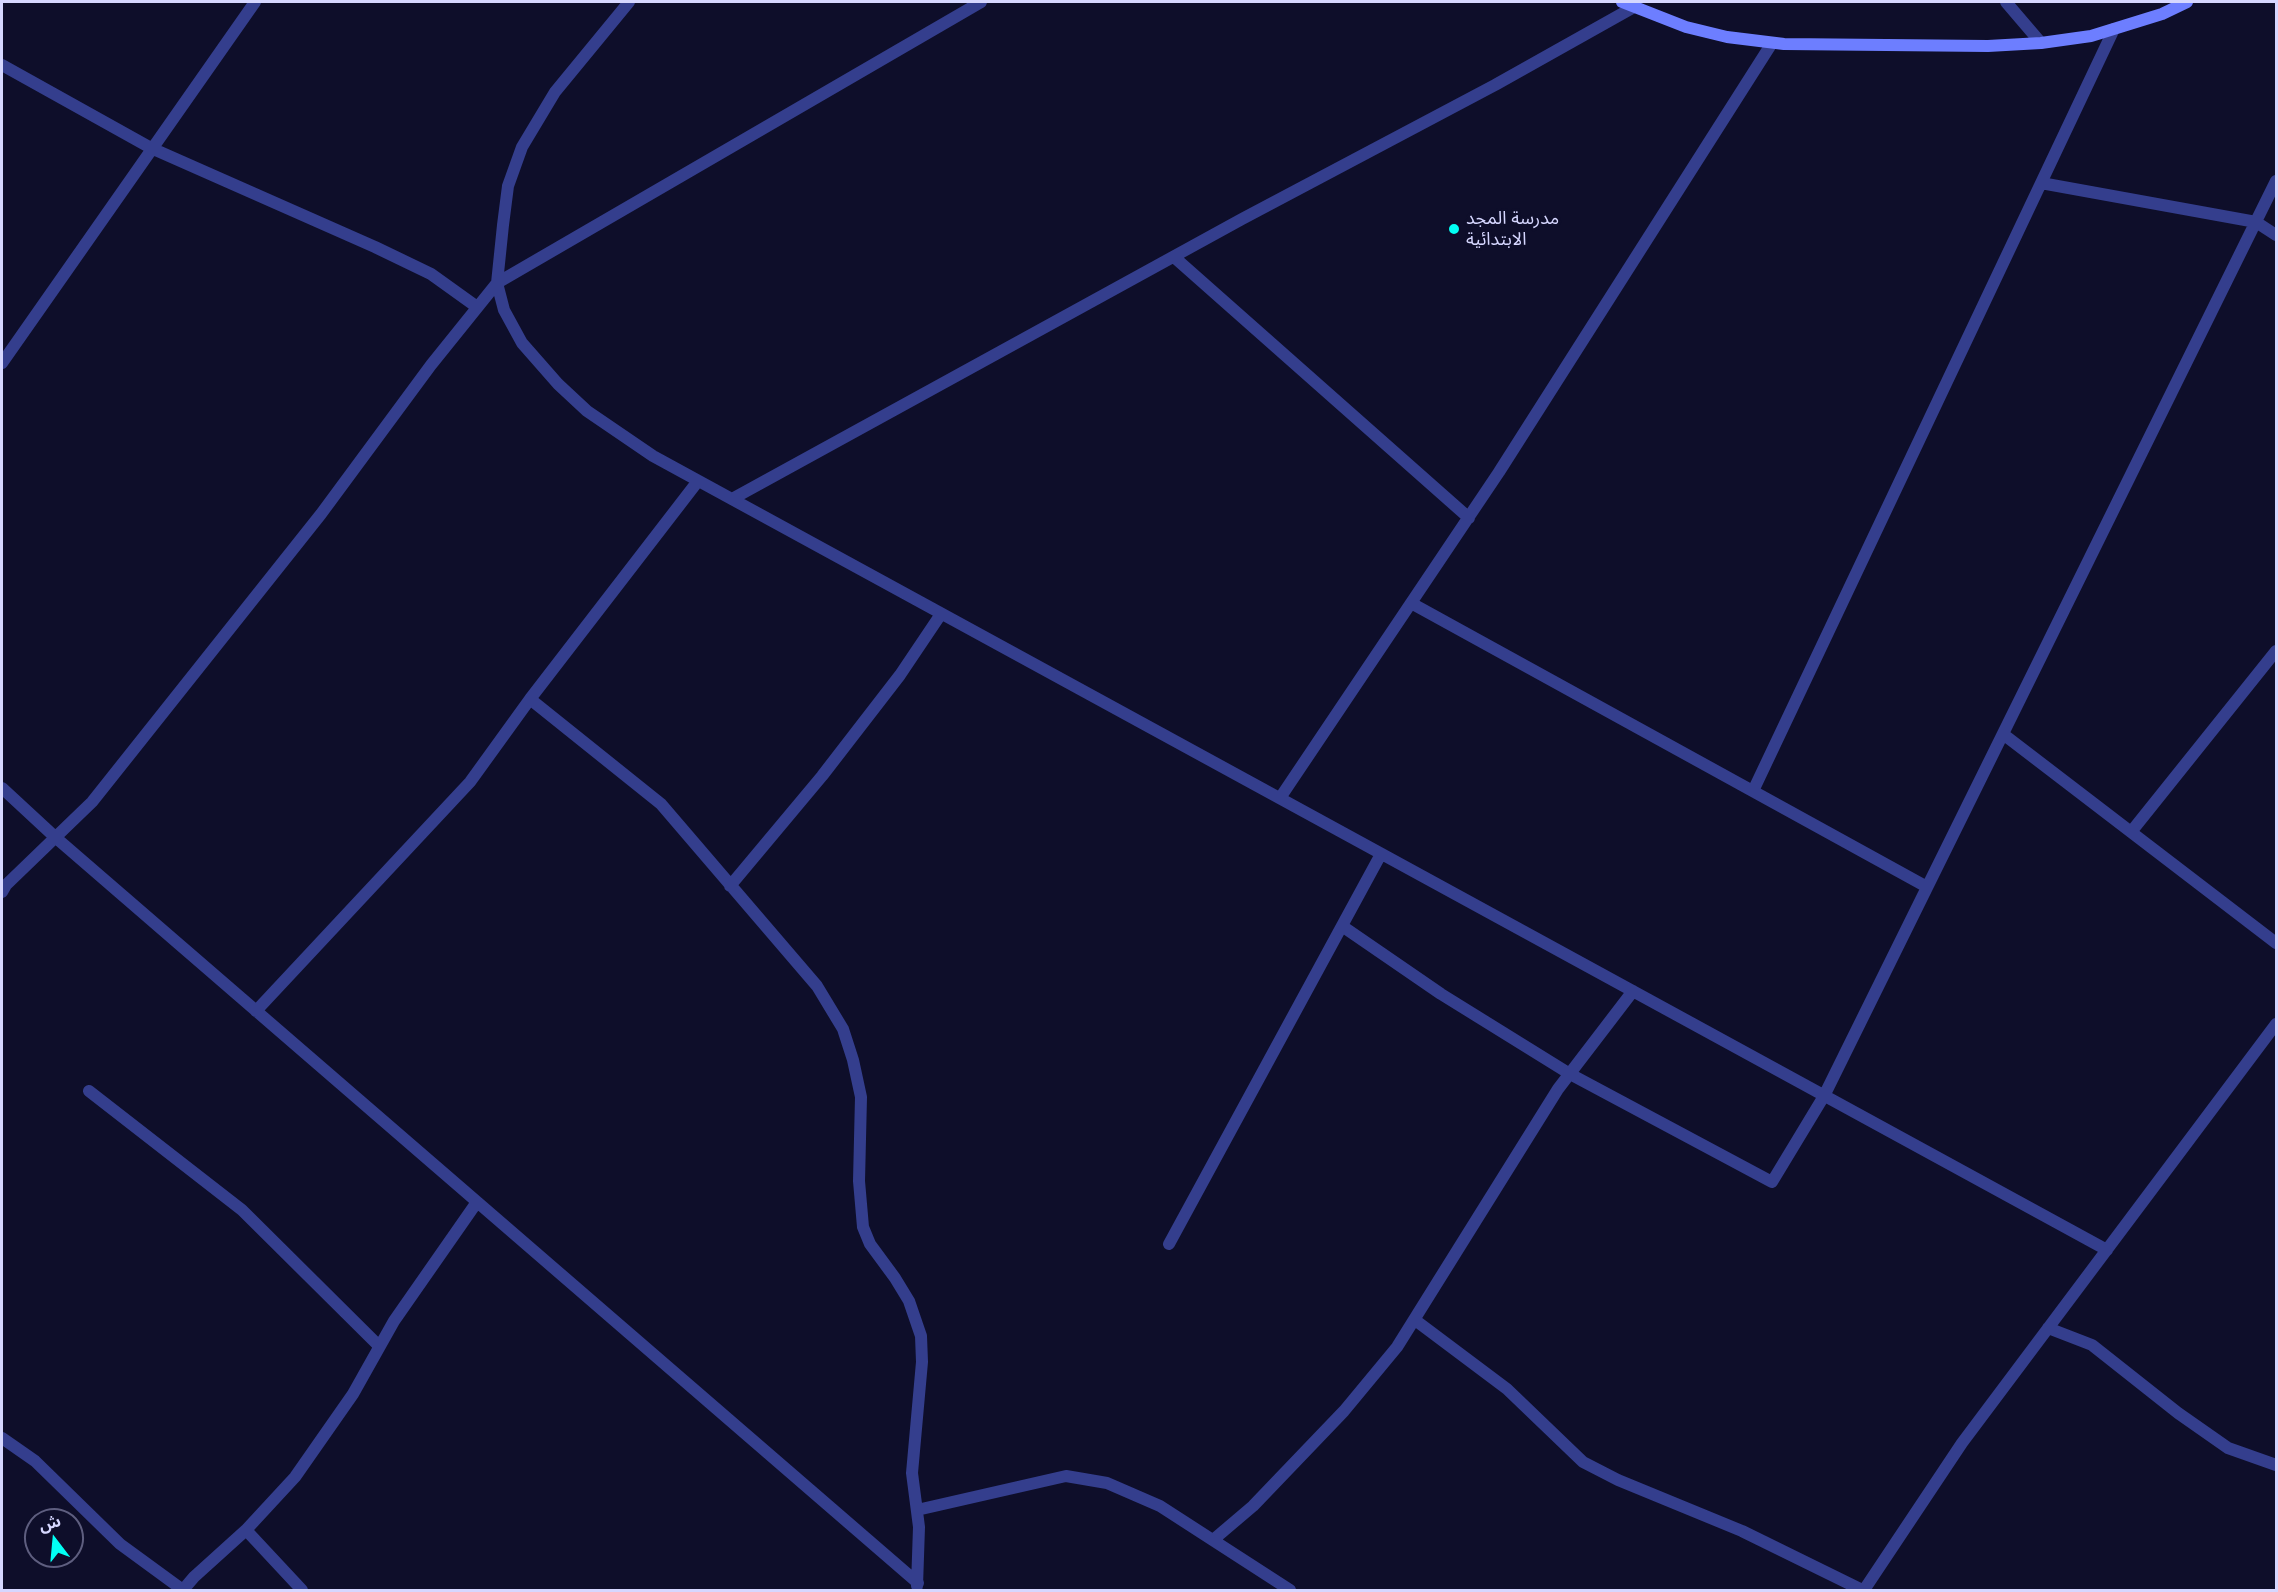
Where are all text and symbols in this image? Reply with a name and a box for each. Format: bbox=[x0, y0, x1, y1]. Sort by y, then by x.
place label: مدرسة المجد الابتدائية bbox=[1466, 208, 1559, 250]
marker: مدرسة المجد الابتدائية bbox=[1447, 222, 1461, 236]
north arrow bbox=[24, 1508, 84, 1568]
text: ش bbox=[36, 1510, 63, 1535]

